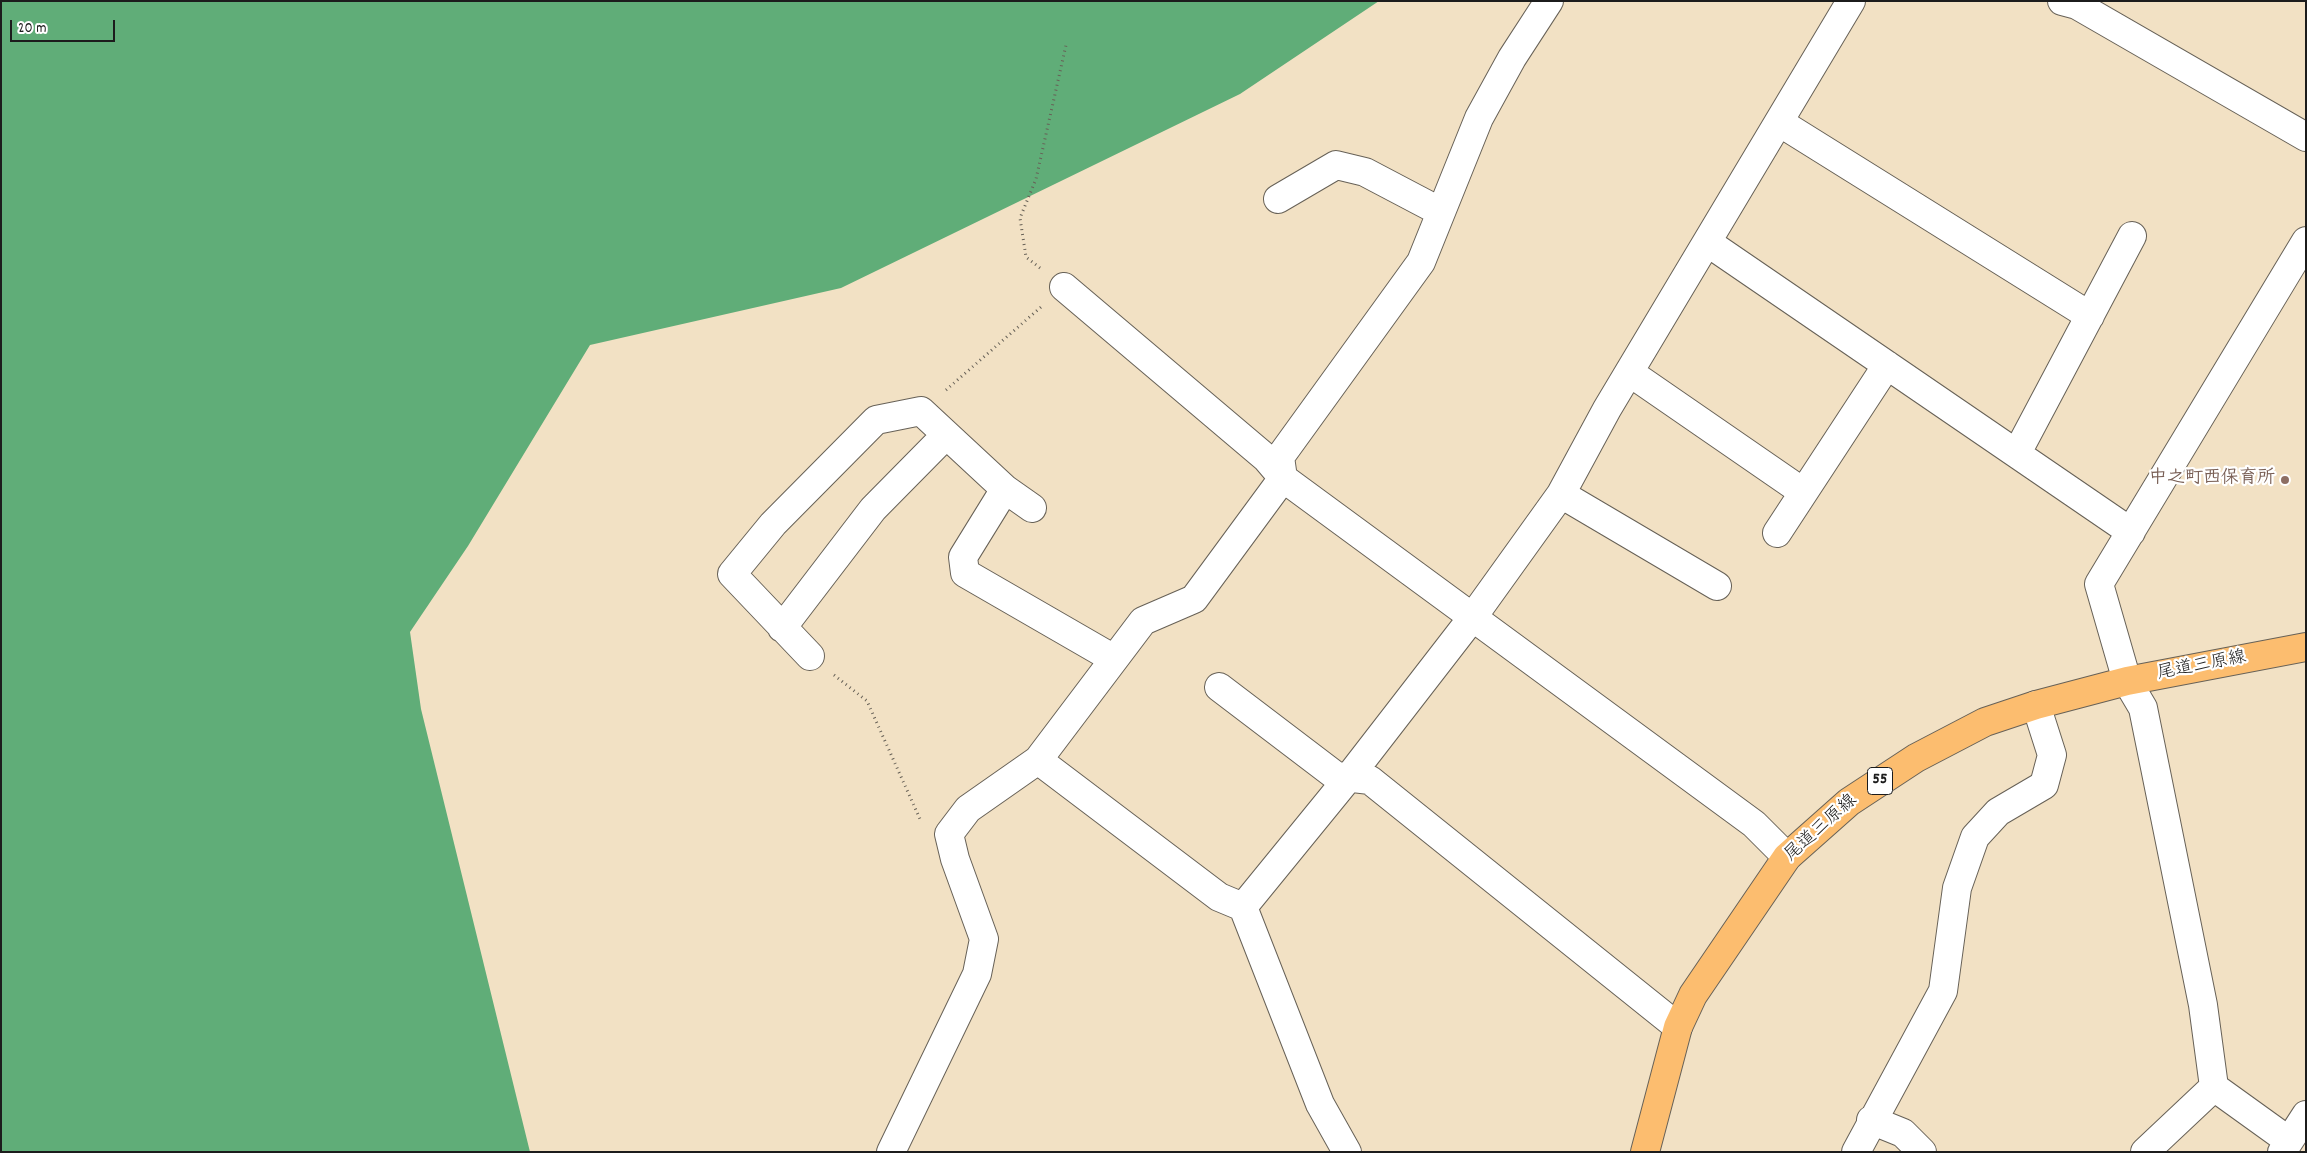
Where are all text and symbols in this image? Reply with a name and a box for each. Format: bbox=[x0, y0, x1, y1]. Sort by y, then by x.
scale bar bbox=[12, 10, 118, 42]
text: 20 m bbox=[18, 18, 46, 40]
place label: 中之町西保育所 bbox=[2149, 469, 2275, 491]
marker: 中之町西保育所 bbox=[2279, 474, 2291, 486]
street label: 尾道三原線 bbox=[2156, 648, 2248, 686]
road number: 55 bbox=[1868, 768, 1892, 794]
street label: 尾道三原線 bbox=[1781, 791, 1863, 867]

